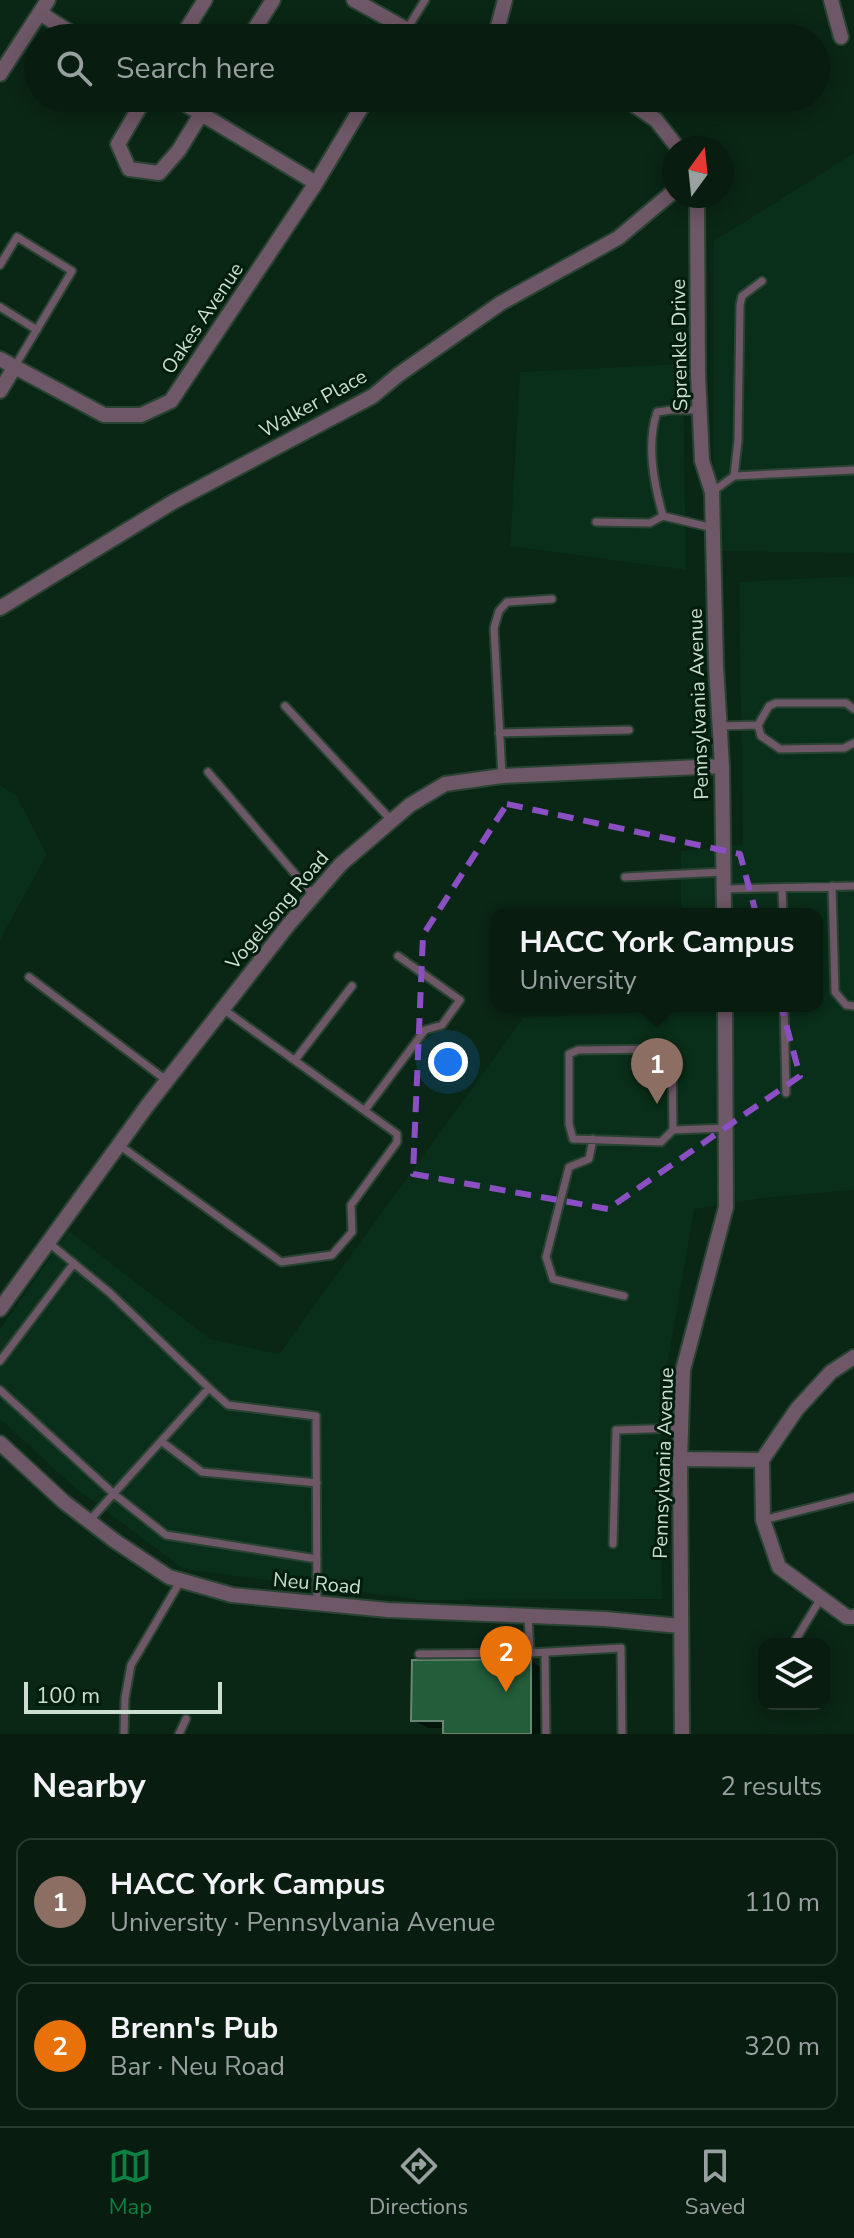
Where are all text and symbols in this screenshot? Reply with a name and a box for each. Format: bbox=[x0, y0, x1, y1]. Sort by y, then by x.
search box bbox=[24, 24, 830, 112]
icon: search bbox=[52, 46, 96, 90]
text: Search here bbox=[116, 48, 275, 89]
north arrow bbox=[662, 136, 734, 208]
street label: Oakes Avenue bbox=[155, 257, 250, 379]
street label: Sprenkle Drive bbox=[665, 279, 694, 411]
street label: Walker Place bbox=[255, 363, 372, 444]
street label: Pennsylvania Avenue bbox=[682, 608, 715, 800]
street label: Vogelsong Road bbox=[219, 845, 335, 976]
popup bbox=[491, 908, 823, 1012]
text: HACC York Campus bbox=[519, 922, 795, 963]
text: University bbox=[519, 963, 637, 998]
pin: 1 bbox=[631, 1038, 683, 1104]
your location bbox=[428, 1042, 468, 1082]
street label: Pennsylvania Avenue bbox=[647, 1367, 680, 1559]
street label: Neu Road bbox=[272, 1566, 362, 1601]
pin: 2 bbox=[480, 1626, 532, 1692]
map controls bbox=[758, 1638, 830, 1710]
button: layers bbox=[758, 1638, 830, 1710]
scale bar bbox=[24, 1678, 222, 1714]
text: 100 m bbox=[36, 1681, 100, 1711]
text: Nearby bbox=[32, 1763, 146, 1809]
text: 2 results bbox=[721, 1769, 822, 1804]
text: HACC York Campus bbox=[110, 1864, 385, 1905]
text: 1 bbox=[52, 1885, 68, 1920]
text: 110 m bbox=[744, 1885, 820, 1920]
text: University · Pennsylvania Avenue bbox=[110, 1905, 495, 1940]
text: Brenn's Pub bbox=[110, 2008, 278, 2049]
text: 2 bbox=[52, 2029, 68, 2064]
text: 320 m bbox=[744, 2029, 820, 2064]
text: Bar · Neu Road bbox=[110, 2049, 285, 2084]
tab: Map bbox=[108, 2144, 152, 2222]
tab: Directions bbox=[369, 2144, 468, 2222]
tab: Saved bbox=[685, 2144, 746, 2222]

